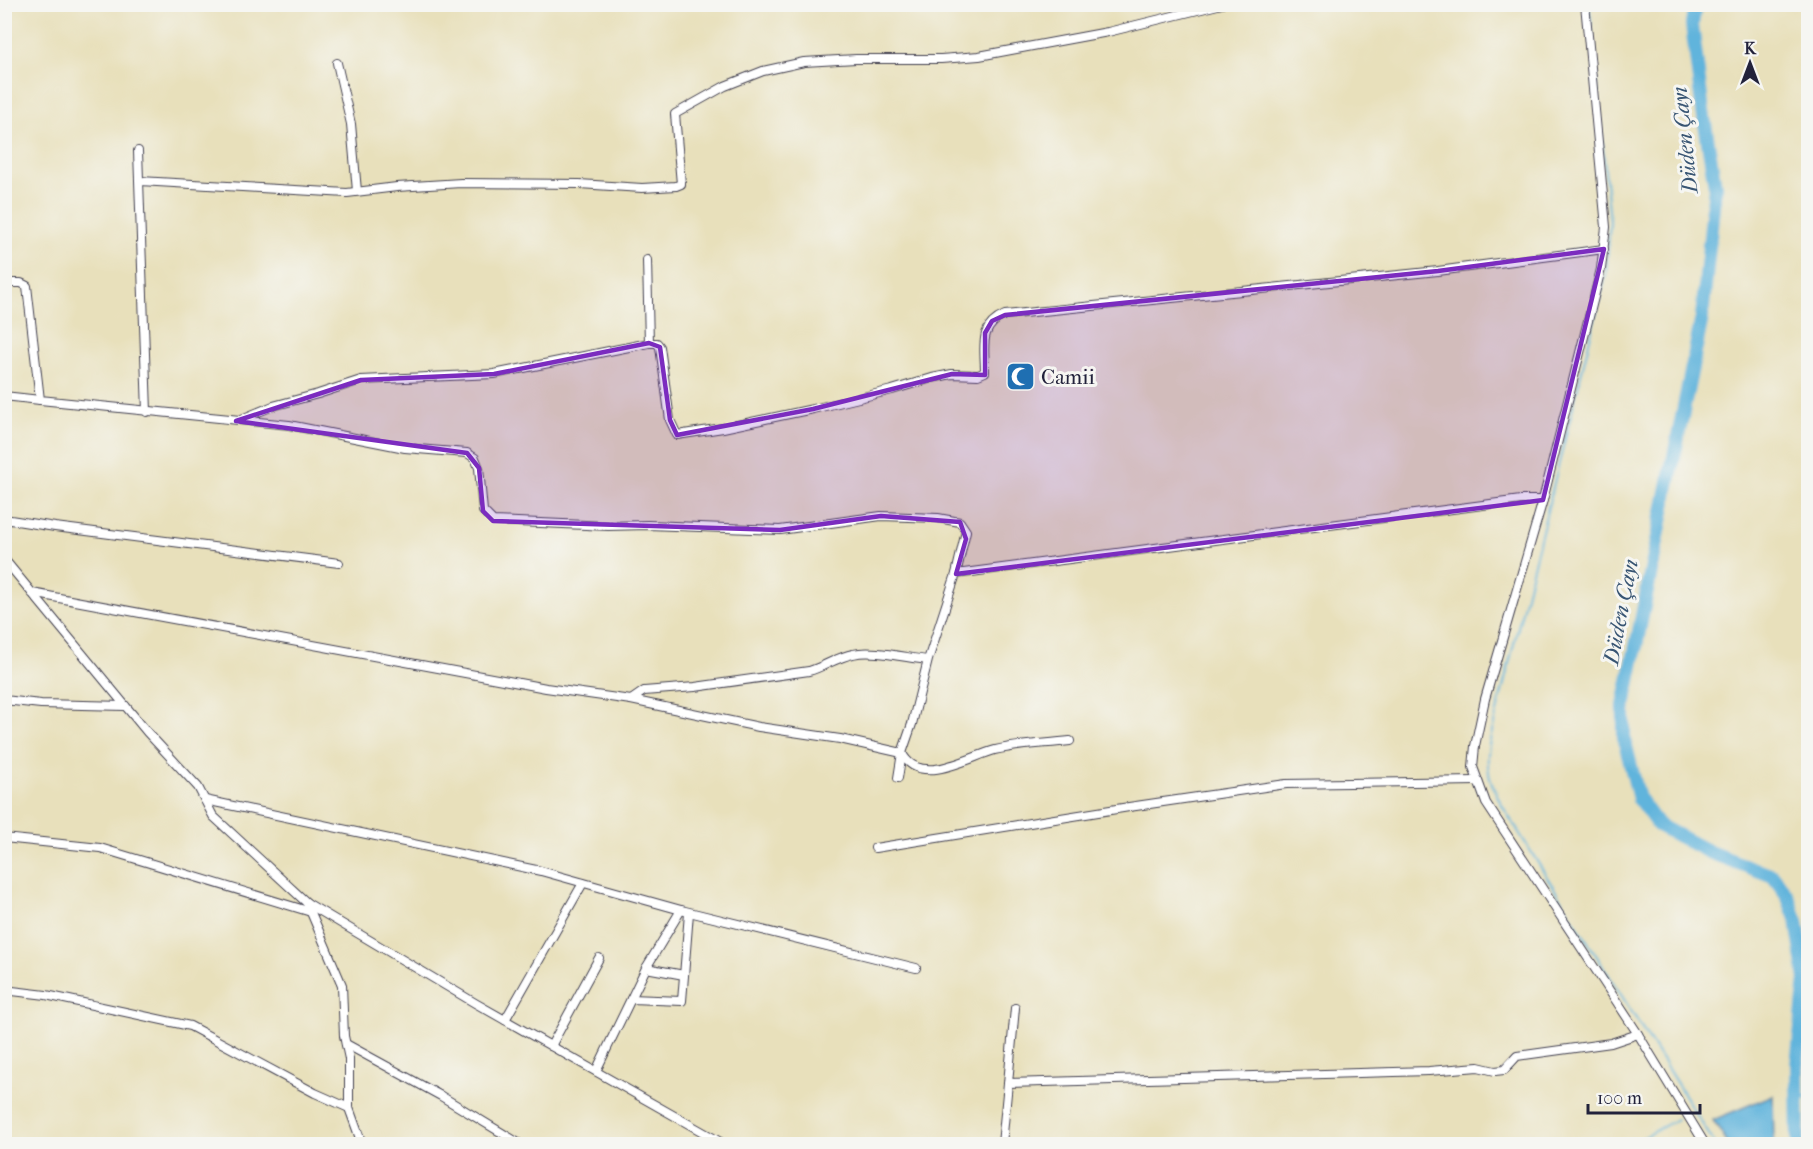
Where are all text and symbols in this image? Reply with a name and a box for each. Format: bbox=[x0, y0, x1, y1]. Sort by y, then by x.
north arrow bbox=[1720, 33, 1780, 93]
text: K bbox=[1744, 39, 1757, 58]
water label: Düden Çayı bbox=[1666, 85, 1704, 197]
mosque icon: Camii bbox=[1004, 361, 1036, 393]
place label: Camii bbox=[1041, 365, 1095, 389]
water label: Düden Çayı bbox=[1598, 557, 1644, 669]
scale bar bbox=[1588, 1077, 1700, 1115]
text: 100 m bbox=[1597, 1088, 1642, 1109]

